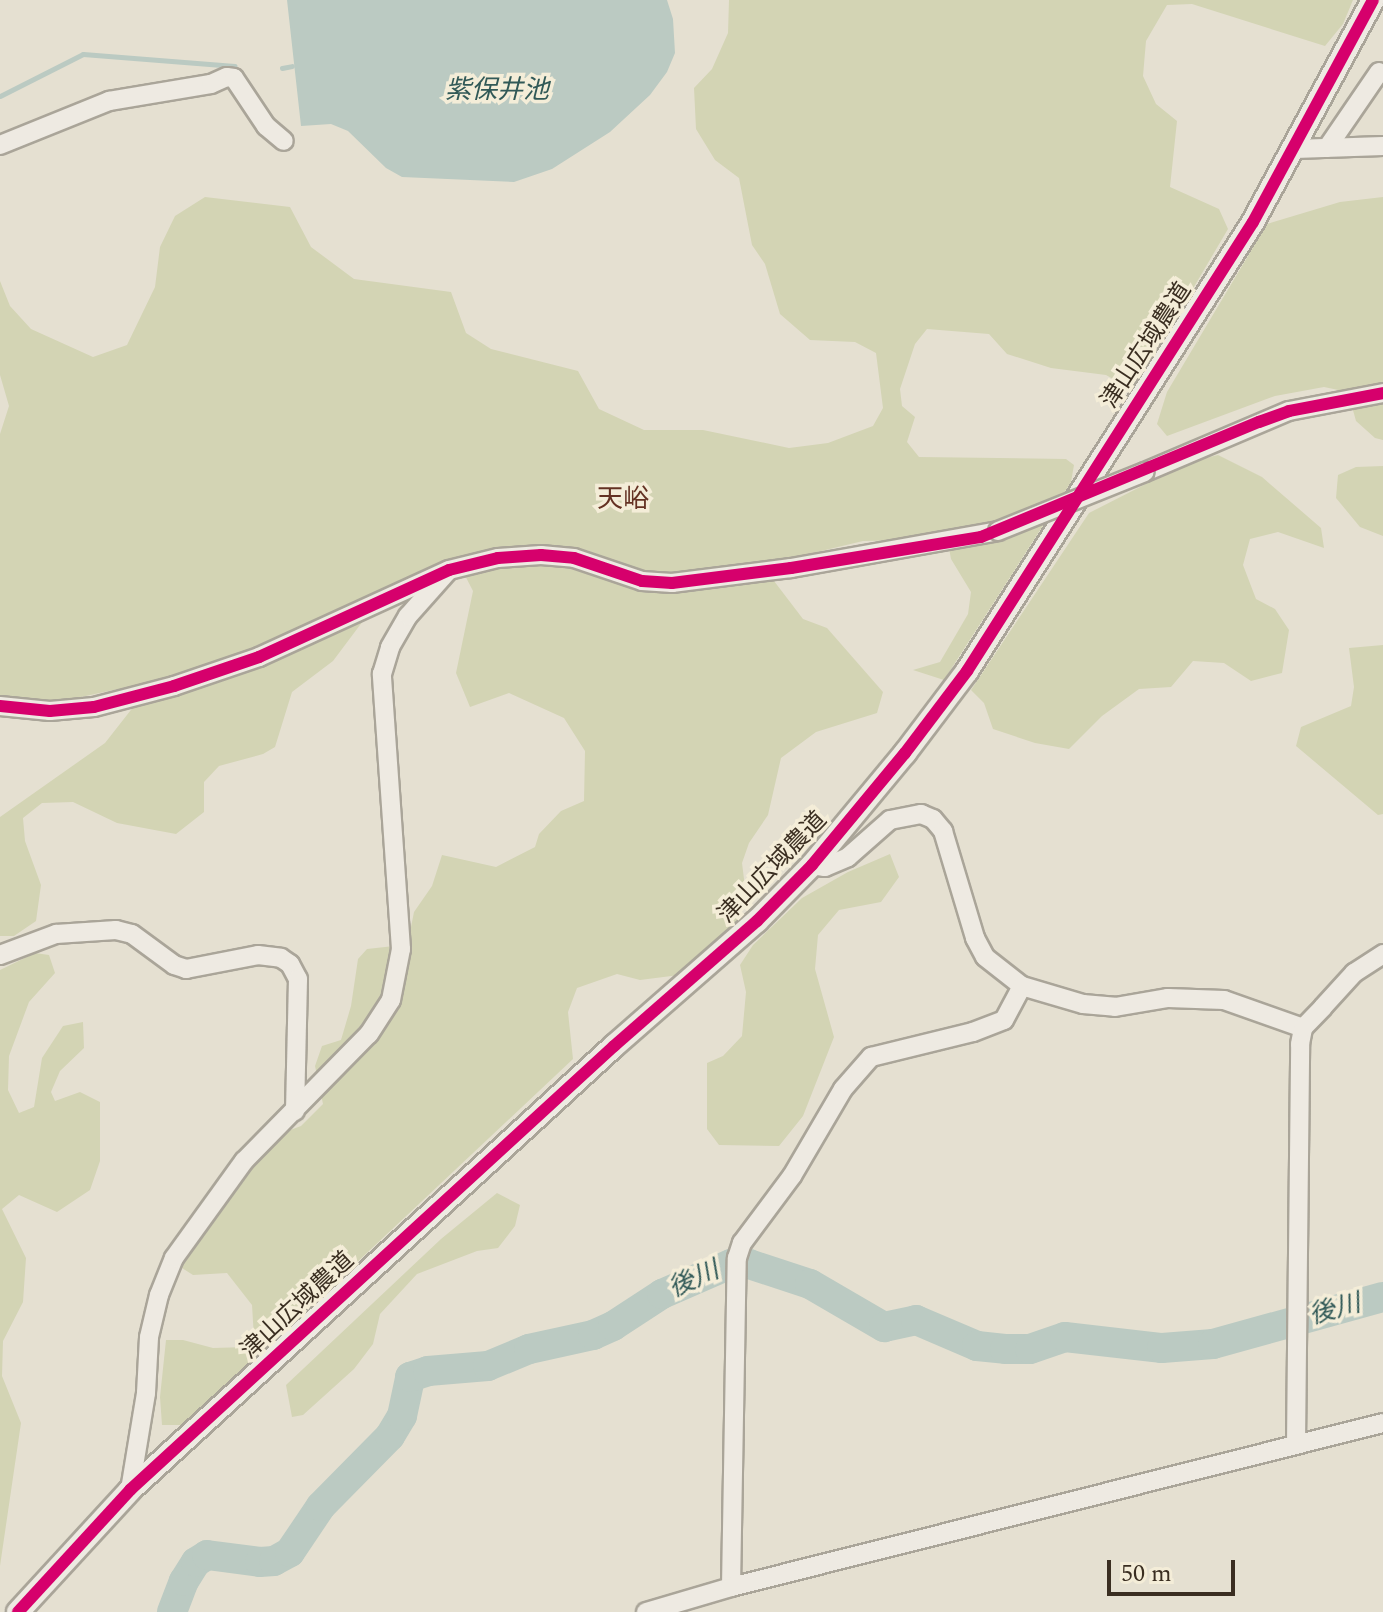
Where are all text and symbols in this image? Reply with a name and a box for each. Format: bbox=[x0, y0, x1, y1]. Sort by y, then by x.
water label: 紫保井池 bbox=[445, 75, 549, 107]
street label: 津山広域農道 bbox=[1096, 278, 1198, 414]
district label: 天峪 bbox=[597, 484, 649, 516]
street label: 津山広域農道 bbox=[713, 806, 833, 930]
street label: 津山広域農道 bbox=[236, 1246, 360, 1366]
water label: 後川 bbox=[664, 1255, 724, 1305]
water label: 後川 bbox=[1306, 1288, 1364, 1332]
scale bar bbox=[1111, 1544, 1239, 1594]
text: 50 m bbox=[1121, 1556, 1172, 1592]

